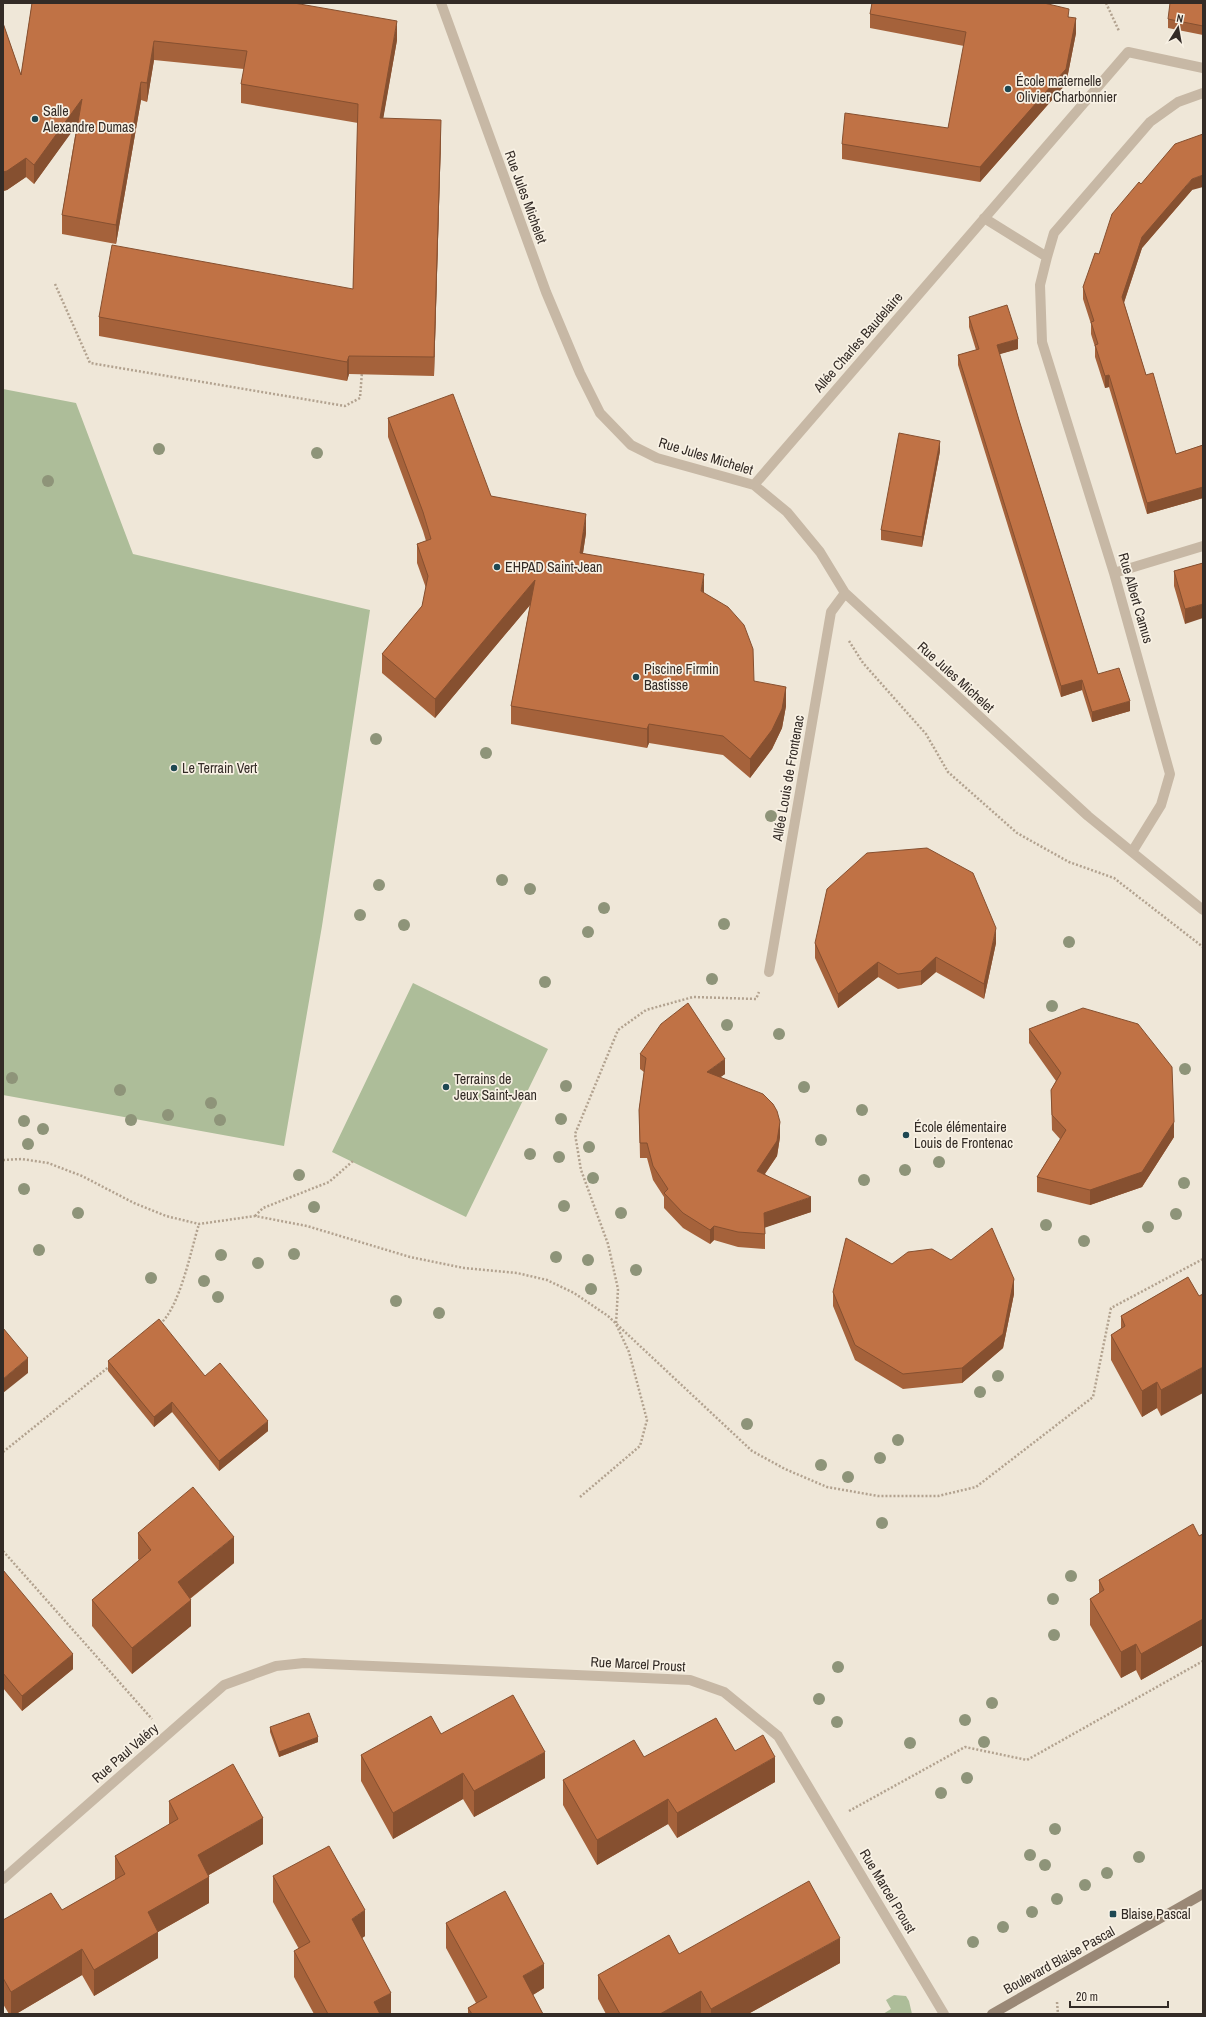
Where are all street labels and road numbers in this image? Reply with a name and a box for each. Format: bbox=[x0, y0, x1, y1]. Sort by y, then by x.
street label: Rue Jules Michelet bbox=[501, 148, 551, 246]
street label: Allée Charles Baudelaire bbox=[809, 288, 906, 397]
street label: Rue Jules Michelet bbox=[657, 433, 755, 479]
street label: Rue Albert Camus bbox=[1115, 551, 1158, 646]
street label: Rue Jules Michelet bbox=[914, 638, 998, 716]
street label: Allée Louis de Frontenac bbox=[768, 713, 808, 843]
street label: Rue Marcel Proust bbox=[590, 1653, 686, 1675]
street label: Rue Paul Valéry bbox=[88, 1719, 162, 1787]
street label: Rue Marcel Proust bbox=[856, 1846, 920, 1936]
street label: Boulevard Blaise Pascal bbox=[1000, 1922, 1118, 1998]

